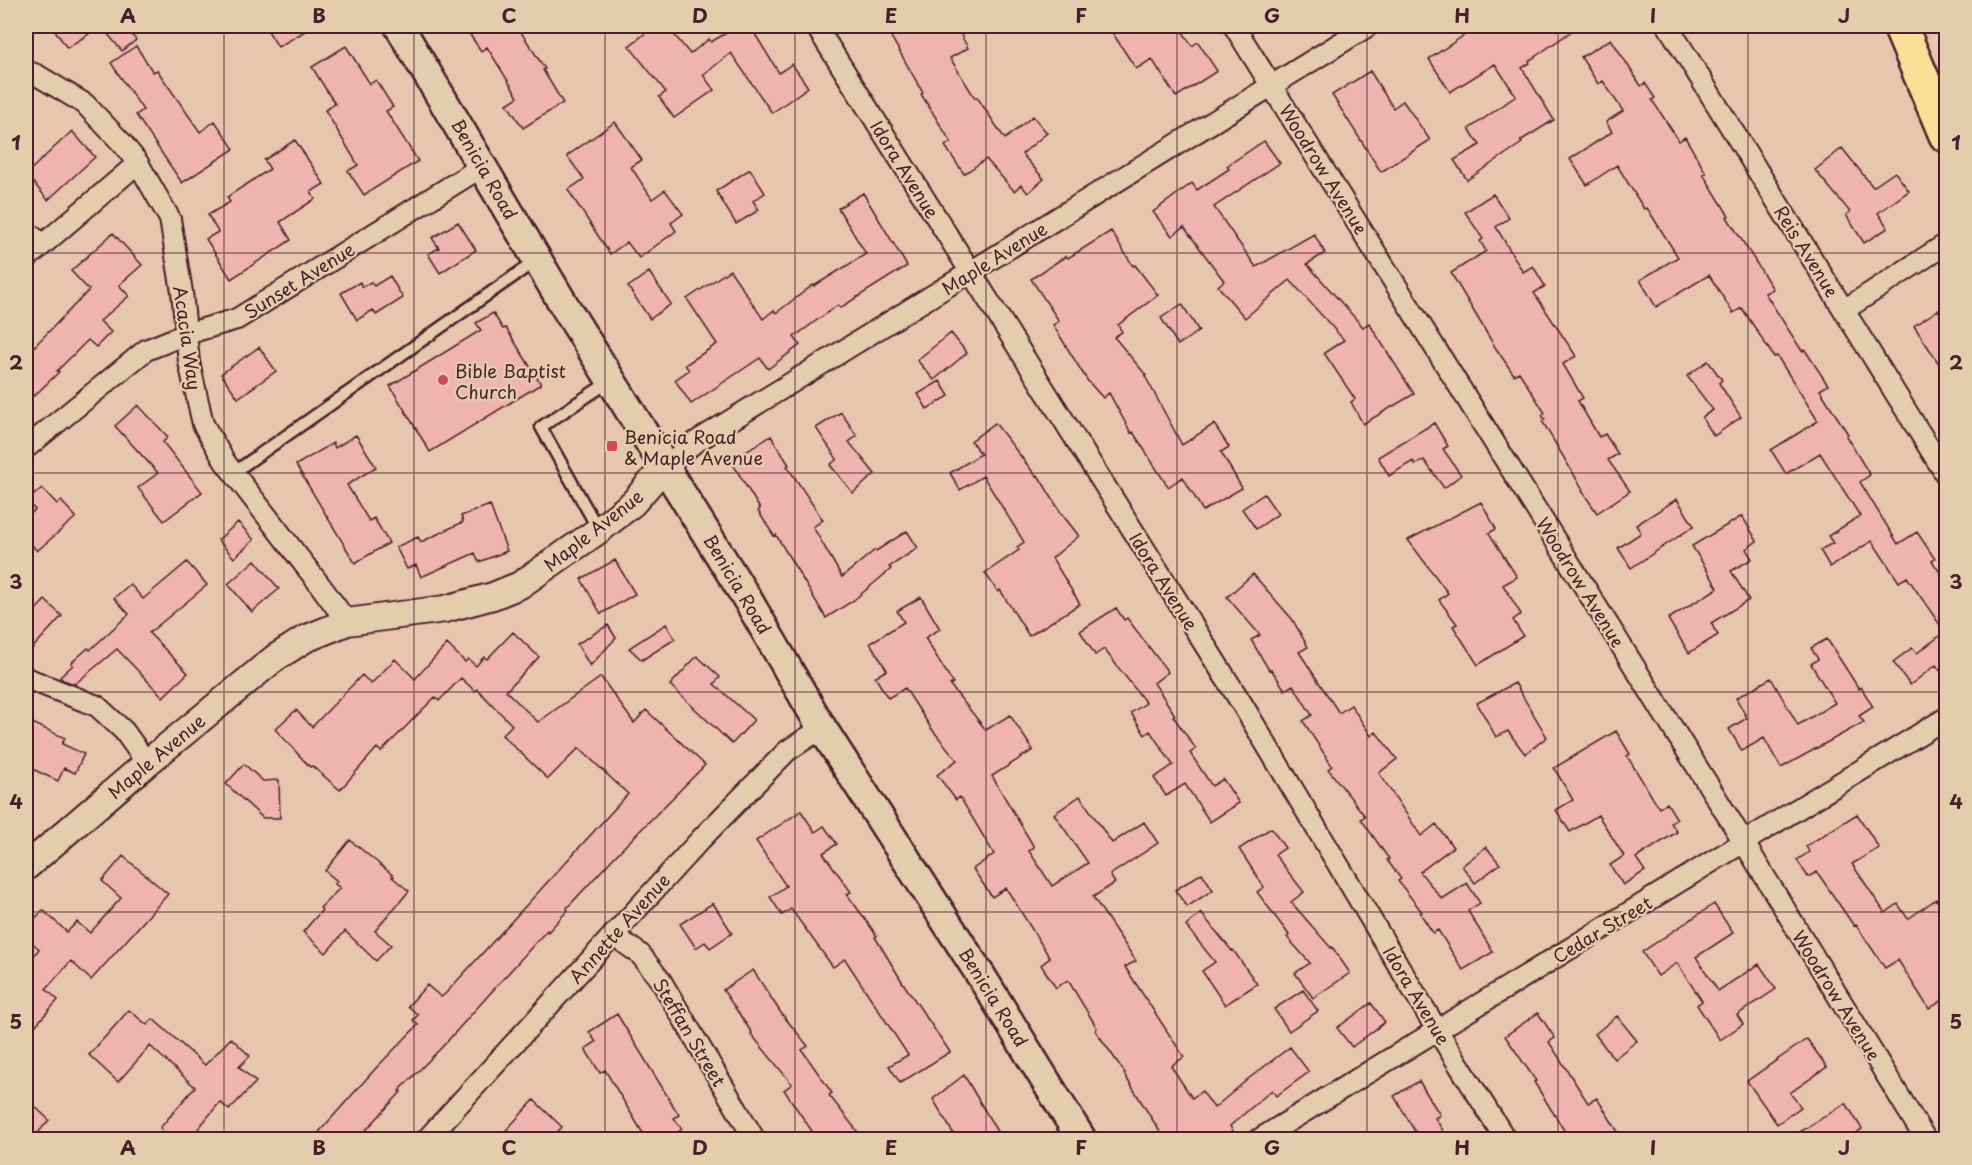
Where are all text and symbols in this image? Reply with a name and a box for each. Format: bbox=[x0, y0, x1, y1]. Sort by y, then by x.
text: A bbox=[120, 0, 136, 30]
text: B bbox=[312, 0, 326, 30]
text: C bbox=[501, 0, 517, 30]
text: D bbox=[692, 0, 708, 30]
text: E bbox=[885, 0, 897, 30]
text: F bbox=[1075, 0, 1087, 30]
text: G bbox=[1264, 0, 1280, 30]
text: H bbox=[1454, 0, 1470, 30]
text: I bbox=[1650, 0, 1656, 30]
text: J bbox=[1838, 0, 1850, 30]
street label: Woodrow Avenue bbox=[1273, 99, 1375, 239]
street label: Benicia Road bbox=[445, 114, 525, 224]
street label: Idora Avenue bbox=[864, 115, 946, 224]
text: 1 bbox=[11, 127, 21, 157]
text: 1 bbox=[1951, 127, 1961, 157]
street label: Reis Avenue bbox=[1768, 200, 1846, 302]
street label: Maple Avenue bbox=[936, 215, 1052, 301]
street label: Sunset Avenue bbox=[238, 235, 360, 325]
street label: Acacia Way bbox=[167, 284, 209, 392]
text: 2 bbox=[9, 347, 23, 377]
text: 2 bbox=[1949, 347, 1963, 377]
place label: Bible Baptist Church bbox=[455, 357, 566, 405]
marker: Bible Baptist Church bbox=[436, 373, 450, 387]
place label: Benicia Road & Maple Avenue bbox=[624, 423, 763, 471]
marker: Benicia Road & Maple Avenue bbox=[605, 439, 619, 453]
street label: Maple Avenue bbox=[538, 482, 649, 577]
street label: Woodrow Avenue bbox=[1530, 512, 1632, 652]
street label: Idora Avenue bbox=[1123, 527, 1205, 636]
street label: Benicia Road bbox=[697, 529, 779, 639]
text: 3 bbox=[9, 566, 23, 596]
text: 3 bbox=[1949, 566, 1963, 596]
street label: Maple Avenue bbox=[101, 707, 211, 805]
text: 4 bbox=[9, 786, 23, 816]
text: 4 bbox=[1949, 786, 1963, 816]
street label: Annette Avenue bbox=[562, 867, 676, 989]
street label: Cedar Street bbox=[1547, 889, 1657, 969]
street label: Woodrow Avenue bbox=[1786, 925, 1888, 1065]
street label: Idora Avenue bbox=[1377, 940, 1457, 1050]
street label: Benicia Road bbox=[953, 942, 1035, 1052]
street label: Steffan Street bbox=[647, 973, 733, 1091]
text: 5 bbox=[10, 1006, 22, 1036]
text: 5 bbox=[1950, 1006, 1962, 1036]
text: A bbox=[120, 1132, 136, 1162]
text: B bbox=[312, 1132, 326, 1162]
text: C bbox=[501, 1132, 517, 1162]
text: D bbox=[692, 1132, 708, 1162]
text: E bbox=[885, 1132, 897, 1162]
text: F bbox=[1075, 1132, 1087, 1162]
text: G bbox=[1264, 1132, 1280, 1162]
text: H bbox=[1454, 1132, 1470, 1162]
text: I bbox=[1650, 1132, 1656, 1162]
text: J bbox=[1838, 1132, 1850, 1162]

